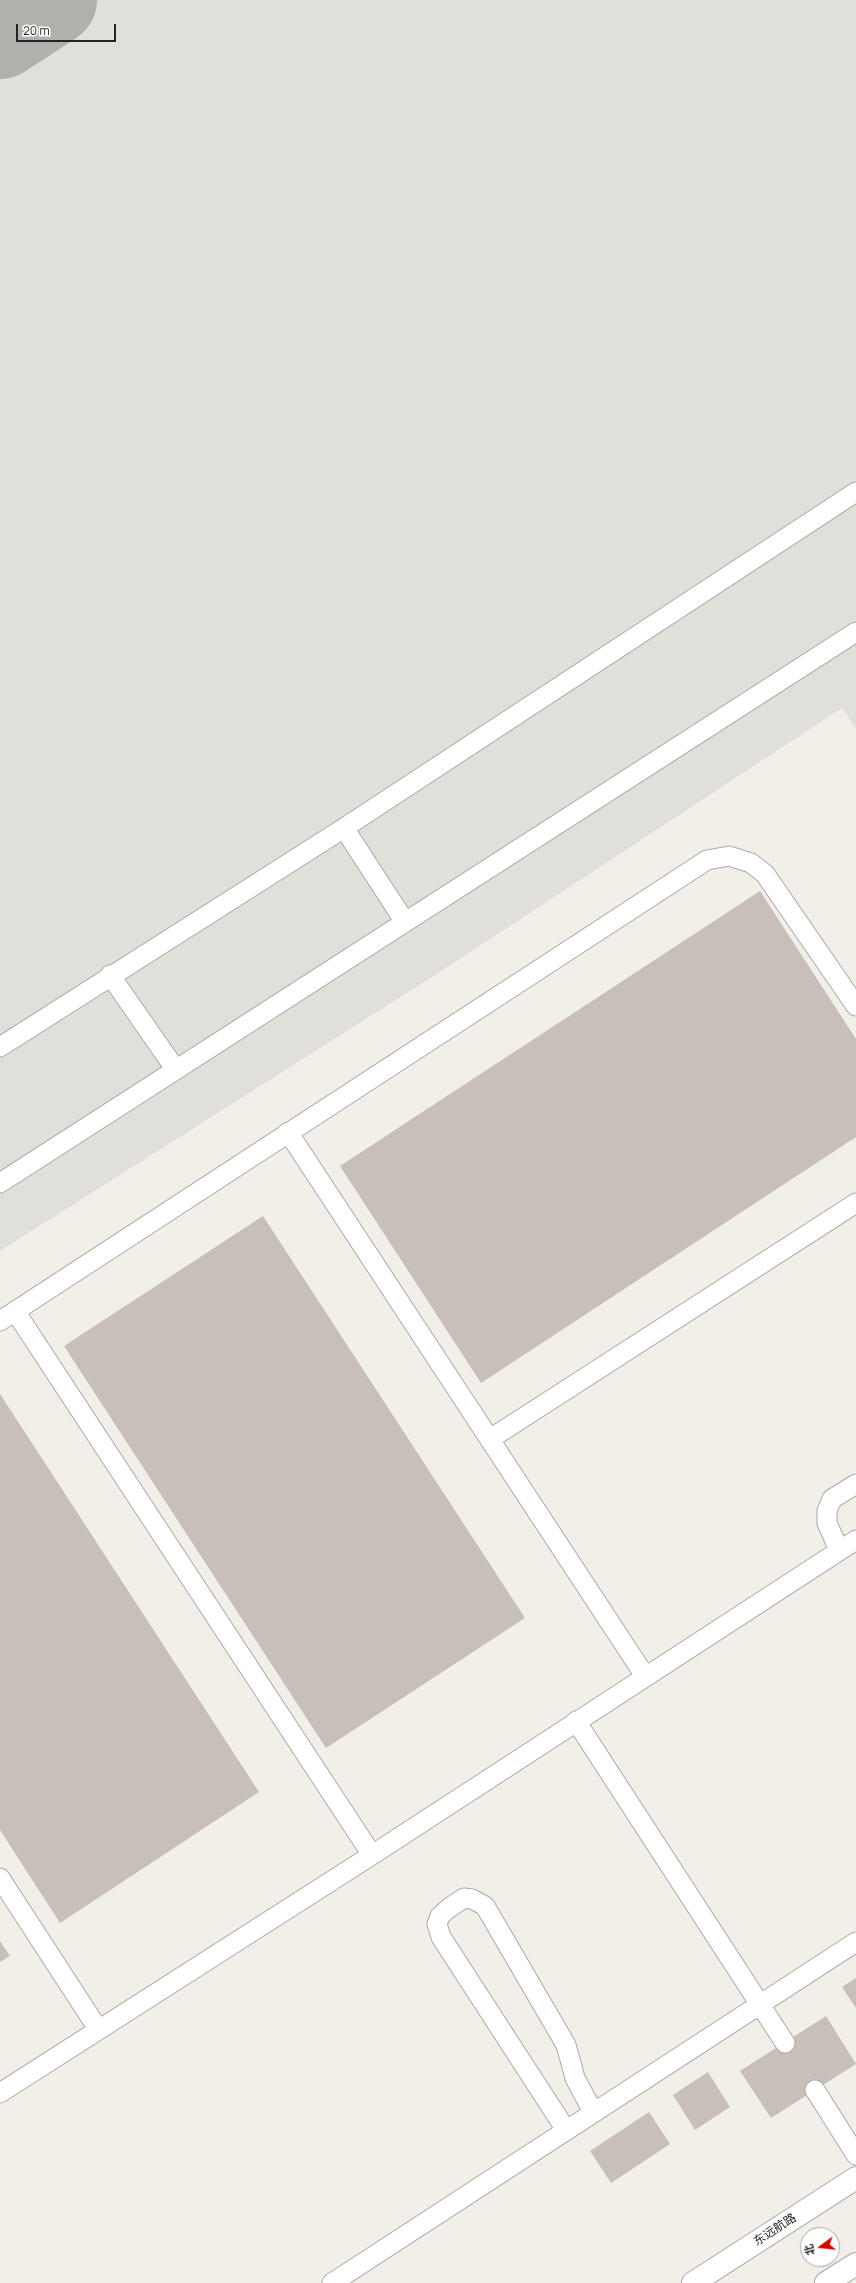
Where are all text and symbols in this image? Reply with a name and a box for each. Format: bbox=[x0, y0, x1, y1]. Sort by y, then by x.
scale bar bbox=[18, 16, 118, 42]
text: 20 m bbox=[23, 22, 50, 39]
street label: 东远航路 bbox=[751, 2211, 799, 2249]
north arrow bbox=[800, 2227, 840, 2267]
text: 北 bbox=[800, 2243, 818, 2257]

